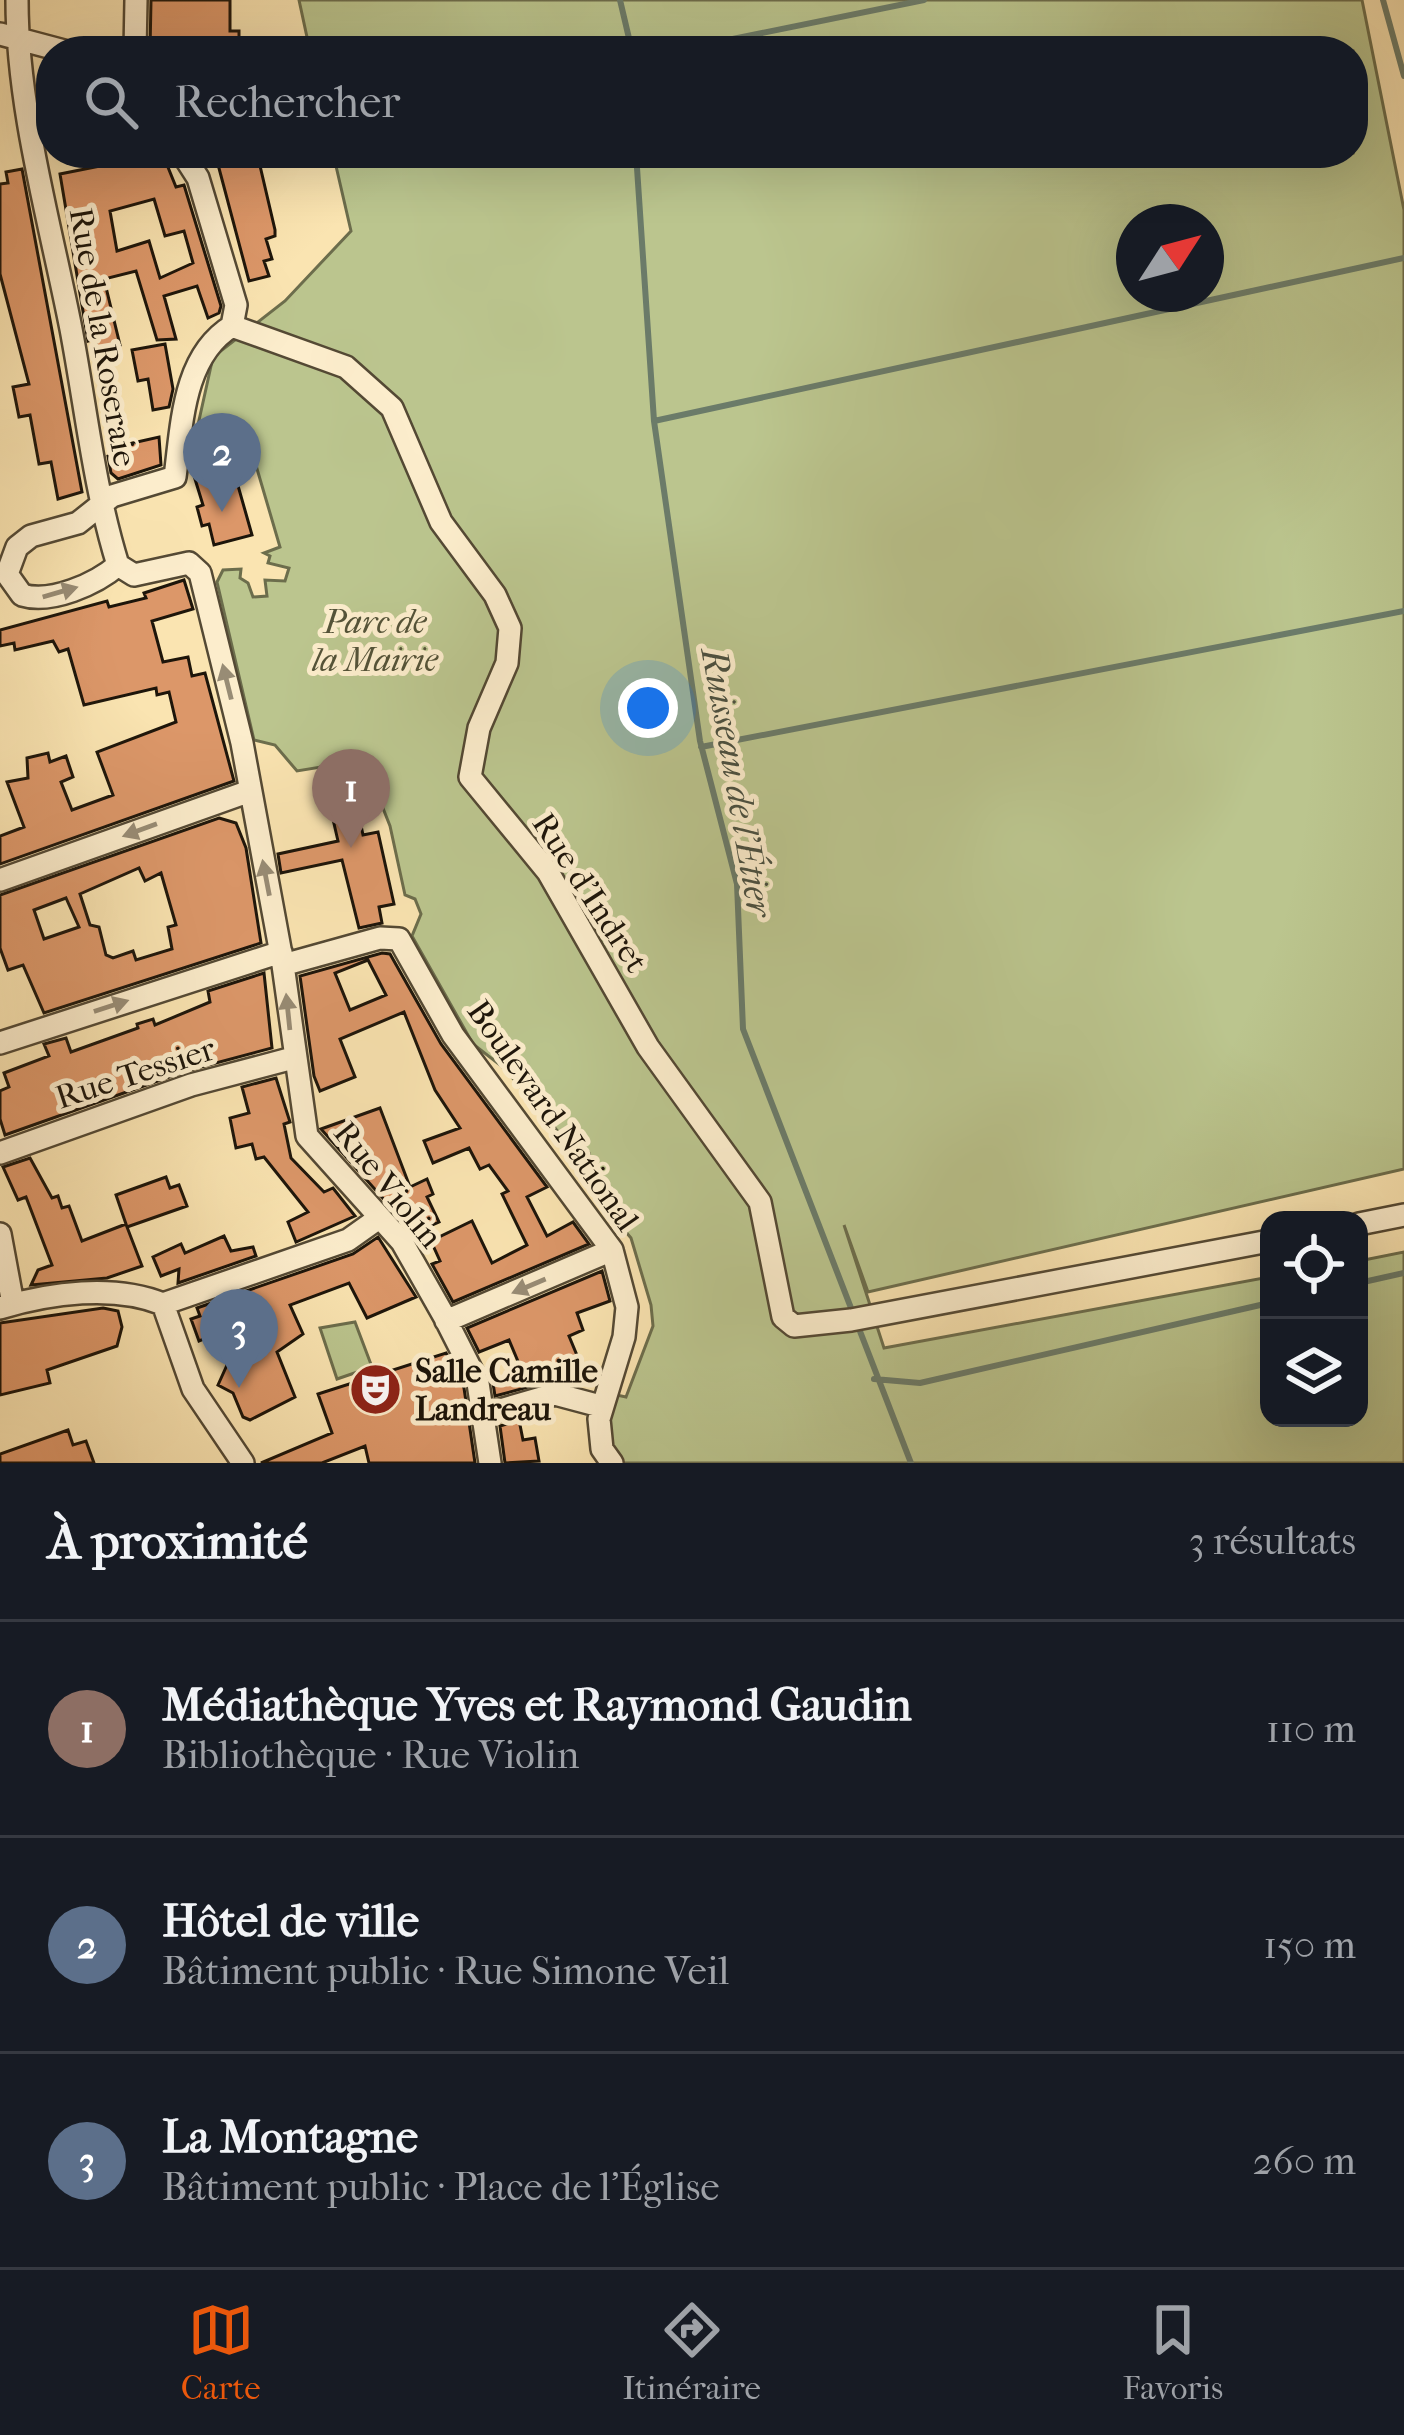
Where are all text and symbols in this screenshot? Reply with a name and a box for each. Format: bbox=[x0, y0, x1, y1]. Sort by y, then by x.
search box bbox=[36, 36, 1368, 168]
icon: search bbox=[78, 69, 144, 135]
text: Rechercher bbox=[174, 76, 400, 129]
north arrow bbox=[1116, 204, 1224, 312]
street label: Rue de la Roseraie bbox=[61, 205, 144, 470]
pin: 2 bbox=[183, 413, 261, 512]
one-way arrow bbox=[42, 582, 79, 600]
park label: Parc de la Mairie bbox=[311, 603, 439, 680]
water label: Ruisseau de l'Étier bbox=[692, 643, 782, 922]
one-way arrow bbox=[217, 663, 236, 700]
your location bbox=[618, 678, 678, 738]
pin: 1 bbox=[312, 749, 390, 848]
street label: Rue d'Indret bbox=[524, 806, 656, 980]
one-way arrow bbox=[122, 822, 158, 840]
one-way arrow bbox=[256, 859, 275, 897]
one-way arrow bbox=[278, 993, 297, 1030]
street label: Boulevard National bbox=[459, 993, 647, 1239]
one-way arrow bbox=[93, 996, 129, 1014]
street label: Rue Tessier bbox=[51, 1029, 220, 1118]
street label: Rue Violin bbox=[325, 1114, 450, 1256]
map controls bbox=[1260, 1211, 1368, 1427]
button: locate bbox=[1260, 1211, 1368, 1319]
one-way arrow bbox=[511, 1277, 547, 1296]
pin: 3 bbox=[200, 1289, 278, 1388]
button: layers bbox=[1260, 1319, 1368, 1427]
place label: Salle Camille Landreau bbox=[415, 1352, 598, 1429]
theatre icon: Salle Camille Landreau bbox=[348, 1361, 404, 1417]
text: À proximité bbox=[48, 1511, 308, 1571]
text: 3 résultats bbox=[1189, 1518, 1356, 1564]
text: Médiathèque Yves et Raymond Gaudin bbox=[162, 1679, 912, 1732]
text: 1 bbox=[80, 1706, 94, 1752]
text: 110 m bbox=[1266, 1706, 1356, 1752]
text: Bibliothèque · Rue Violin bbox=[162, 1732, 579, 1778]
text: Hôtel de ville bbox=[162, 1895, 419, 1948]
text: 2 bbox=[77, 1922, 97, 1968]
text: 150 m bbox=[1263, 1922, 1356, 1968]
text: Bâtiment public · Rue Simone Veil bbox=[162, 1948, 729, 1994]
text: La Montagne bbox=[162, 2111, 418, 2164]
text: 3 bbox=[79, 2138, 95, 2184]
text: 260 m bbox=[1253, 2138, 1356, 2184]
text: Bâtiment public · Place de l'Église bbox=[162, 2164, 720, 2210]
tab: Carte bbox=[181, 2297, 261, 2408]
tab: Itinéraire bbox=[622, 2297, 761, 2408]
tab: Favoris bbox=[1123, 2297, 1223, 2408]

